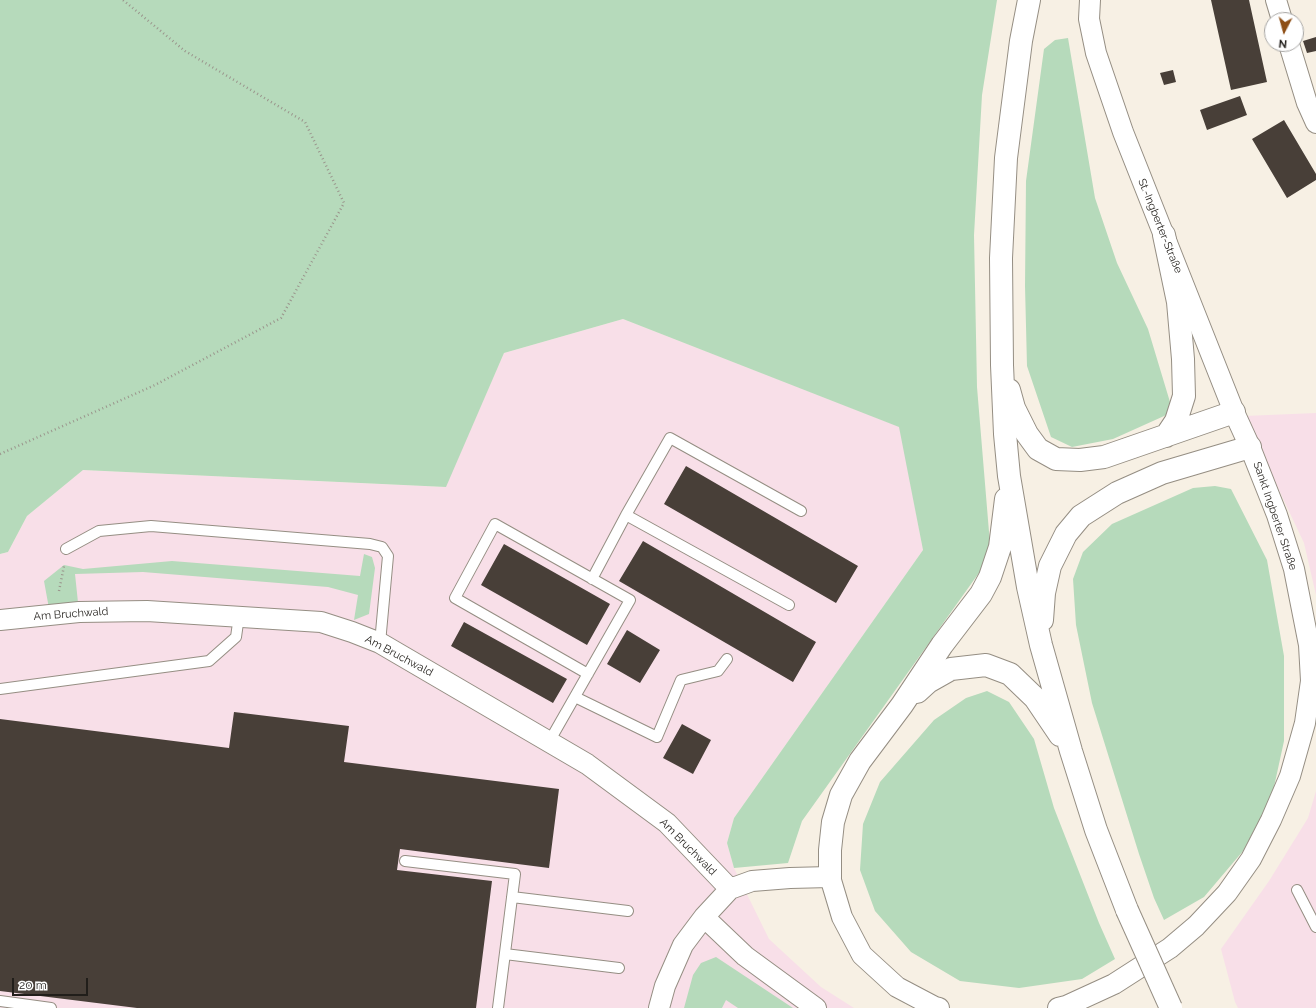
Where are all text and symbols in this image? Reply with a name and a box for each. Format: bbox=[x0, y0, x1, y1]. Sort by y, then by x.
north arrow bbox=[1264, 12, 1304, 52]
text: N bbox=[1278, 37, 1288, 50]
street label: St.-Ingberter-Straße bbox=[1135, 177, 1185, 275]
street label: Sankt Ingberter Straße bbox=[1250, 460, 1300, 572]
street label: Am Bruchwald bbox=[33, 605, 109, 623]
street label: Am Bruchwald bbox=[363, 633, 435, 679]
street label: Am Bruchwald bbox=[657, 816, 719, 878]
scale bar bbox=[14, 970, 90, 996]
text: 20 m bbox=[19, 978, 47, 992]

